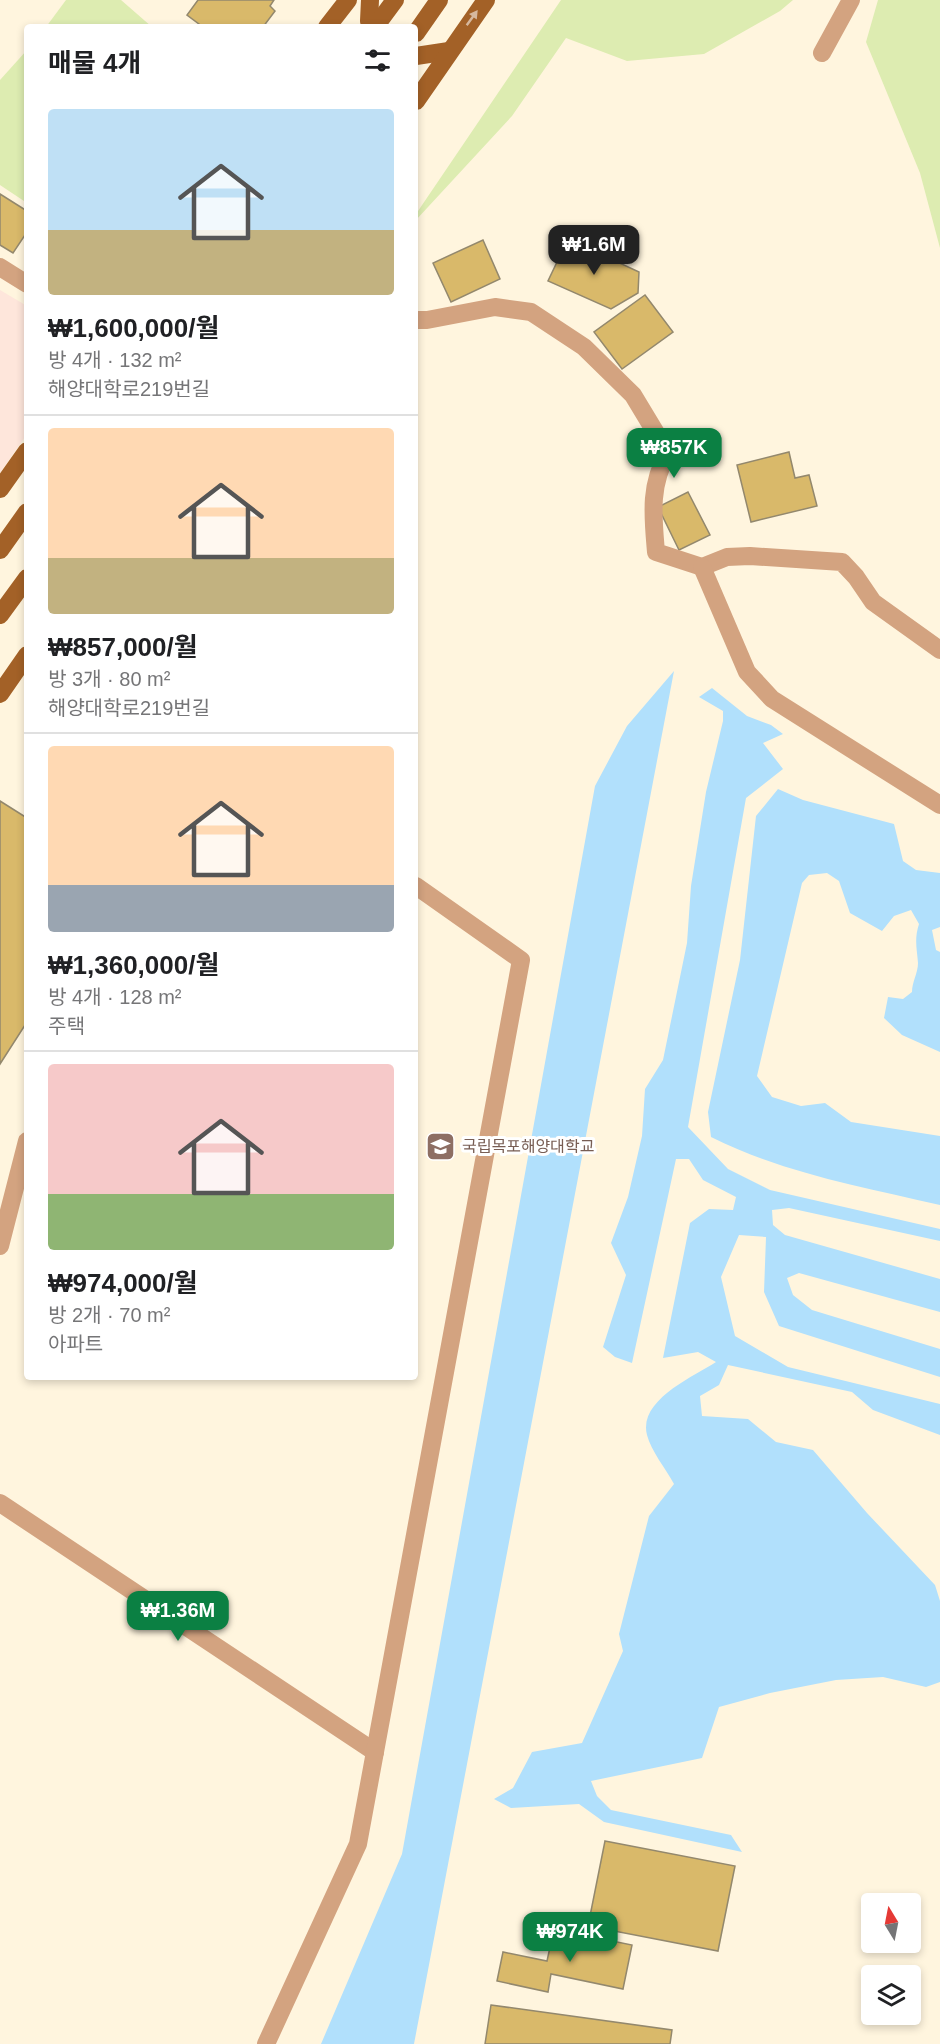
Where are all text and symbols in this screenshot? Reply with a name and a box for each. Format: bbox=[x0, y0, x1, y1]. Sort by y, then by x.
one-way arrow bbox=[466, 11, 478, 27]
icon: filters bbox=[361, 44, 394, 77]
text: 매물 4개 bbox=[48, 48, 141, 78]
icon: home bbox=[167, 148, 275, 256]
pin: ₩1.6M bbox=[552, 225, 636, 276]
text: ₩1.6M bbox=[562, 233, 626, 255]
text: ₩1,600,000/월 bbox=[48, 313, 219, 343]
text: 방 4개 · 132 m² bbox=[48, 349, 182, 371]
text: 해양대학로219번길 bbox=[48, 378, 210, 400]
pin: ₩857K bbox=[632, 428, 716, 479]
text: ₩857K bbox=[641, 436, 707, 458]
icon: home bbox=[167, 467, 275, 575]
text: ₩857,000/월 bbox=[48, 632, 198, 662]
text: 방 3개 · 80 m² bbox=[48, 668, 170, 690]
text: 해양대학로219번길 bbox=[48, 697, 210, 719]
icon: home bbox=[167, 785, 275, 893]
text: ₩1,360,000/월 bbox=[48, 950, 219, 980]
text: 방 4개 · 128 m² bbox=[48, 986, 182, 1008]
text: 주택 bbox=[48, 1015, 85, 1037]
icon: home bbox=[167, 1103, 275, 1211]
school or university icon: 국립목포해양대학교 bbox=[425, 1130, 457, 1162]
place label: 국립목포해양대학교 bbox=[462, 1138, 594, 1155]
text: ₩974,000/월 bbox=[48, 1268, 198, 1298]
text: 방 2개 · 70 m² bbox=[48, 1304, 170, 1326]
text: 아파트 bbox=[48, 1333, 103, 1355]
pin: ₩1.36M bbox=[129, 1591, 227, 1642]
text: ₩1.36M bbox=[141, 1599, 215, 1621]
north arrow bbox=[861, 1893, 921, 1953]
map controls bbox=[861, 1893, 921, 2025]
pin: ₩974K bbox=[528, 1912, 612, 1963]
text: ₩974K bbox=[537, 1920, 603, 1942]
button: layers bbox=[861, 1965, 921, 2025]

